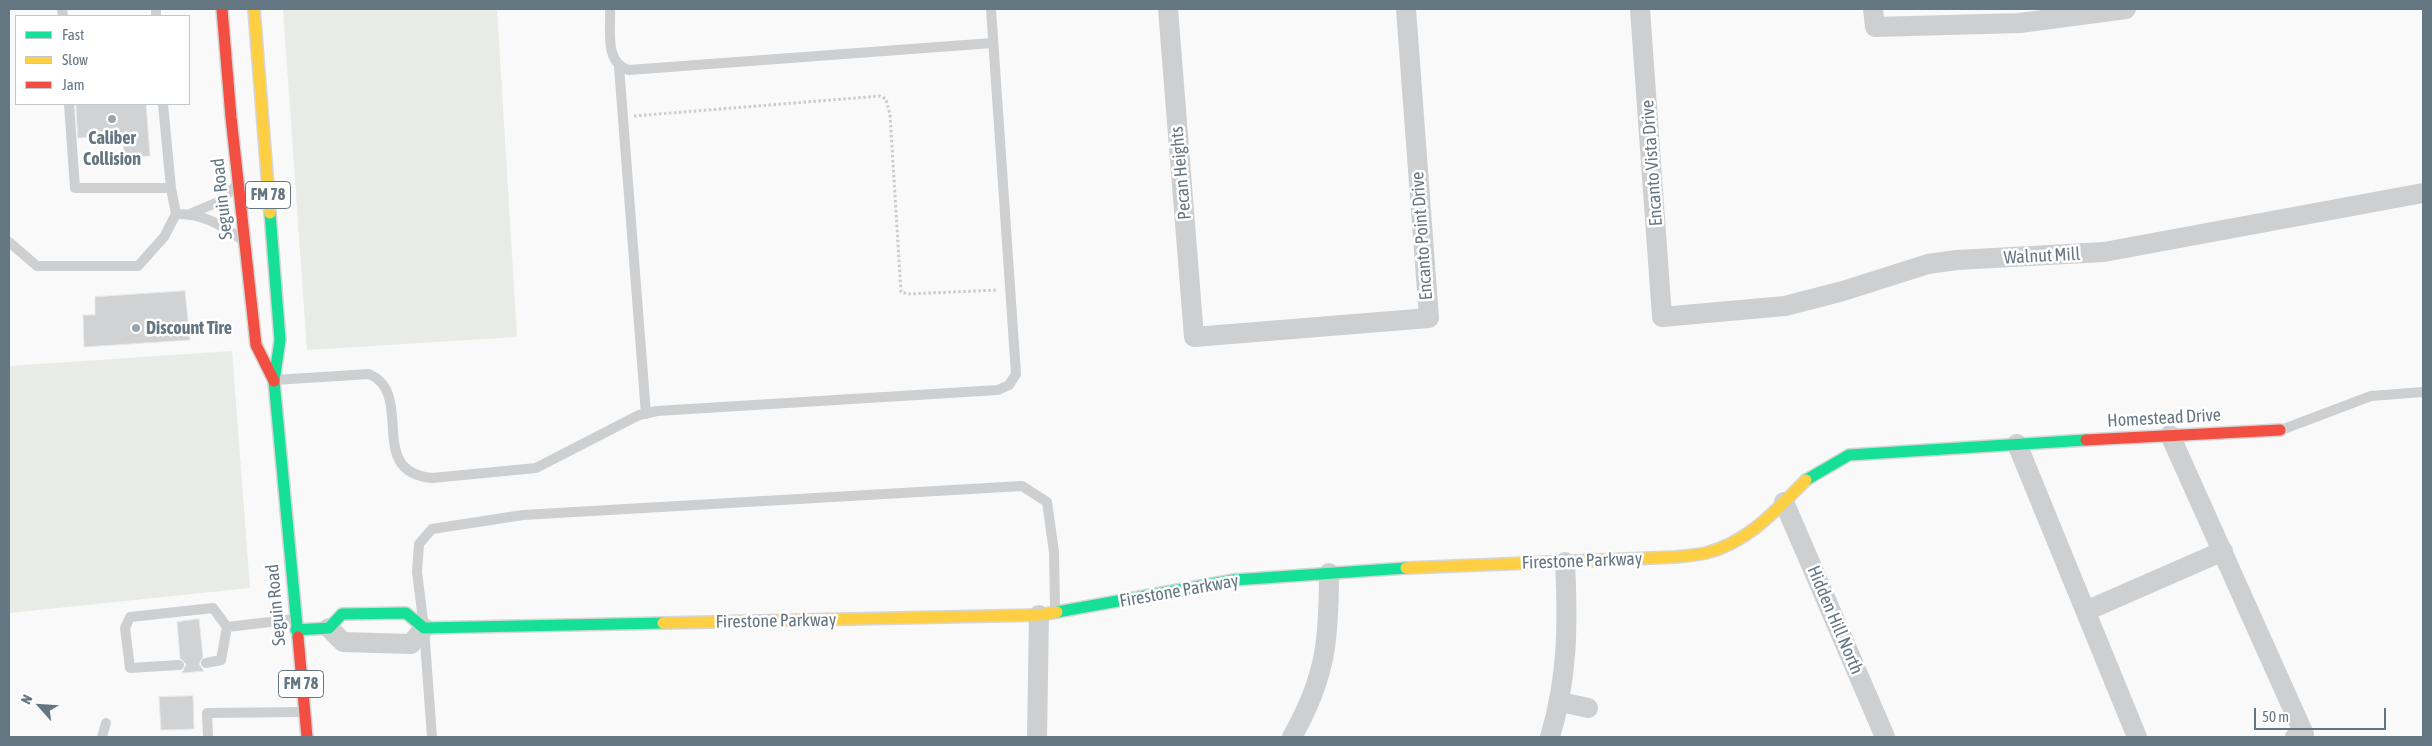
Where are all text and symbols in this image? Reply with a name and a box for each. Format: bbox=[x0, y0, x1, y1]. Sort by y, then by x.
legend bbox=[15, 15, 190, 105]
text: Fast bbox=[62, 26, 84, 43]
text: Slow bbox=[62, 51, 88, 68]
text: Jam bbox=[62, 76, 85, 93]
street label: Encanto Vista Drive bbox=[1637, 99, 1667, 227]
marker: Caliber Collision bbox=[106, 113, 118, 125]
street label: Pecan Heights bbox=[1166, 125, 1196, 221]
place label: Caliber Collision bbox=[83, 127, 141, 170]
street label: Seguin Road bbox=[207, 157, 237, 241]
street label: Encanto Point Drive bbox=[1407, 171, 1437, 301]
road number: FM 78 bbox=[246, 182, 290, 208]
street label: Walnut Mill bbox=[2003, 243, 2081, 269]
place label: Discount Tire bbox=[146, 317, 232, 339]
marker: Discount Tire bbox=[130, 322, 142, 334]
street label: Homestead Drive bbox=[2107, 404, 2221, 432]
street label: Firestone Parkway bbox=[1521, 548, 1643, 574]
street label: Seguin Road bbox=[262, 563, 290, 647]
street label: Hidden Hill North bbox=[1802, 563, 1868, 677]
street label: Firestone Parkway bbox=[1118, 570, 1240, 612]
street label: Firestone Parkway bbox=[716, 609, 836, 633]
road number: FM 78 bbox=[278, 671, 324, 698]
north arrow bbox=[15, 681, 65, 731]
text: N bbox=[18, 692, 36, 707]
scale bar bbox=[2257, 698, 2390, 730]
text: 50 m bbox=[2262, 708, 2289, 725]

